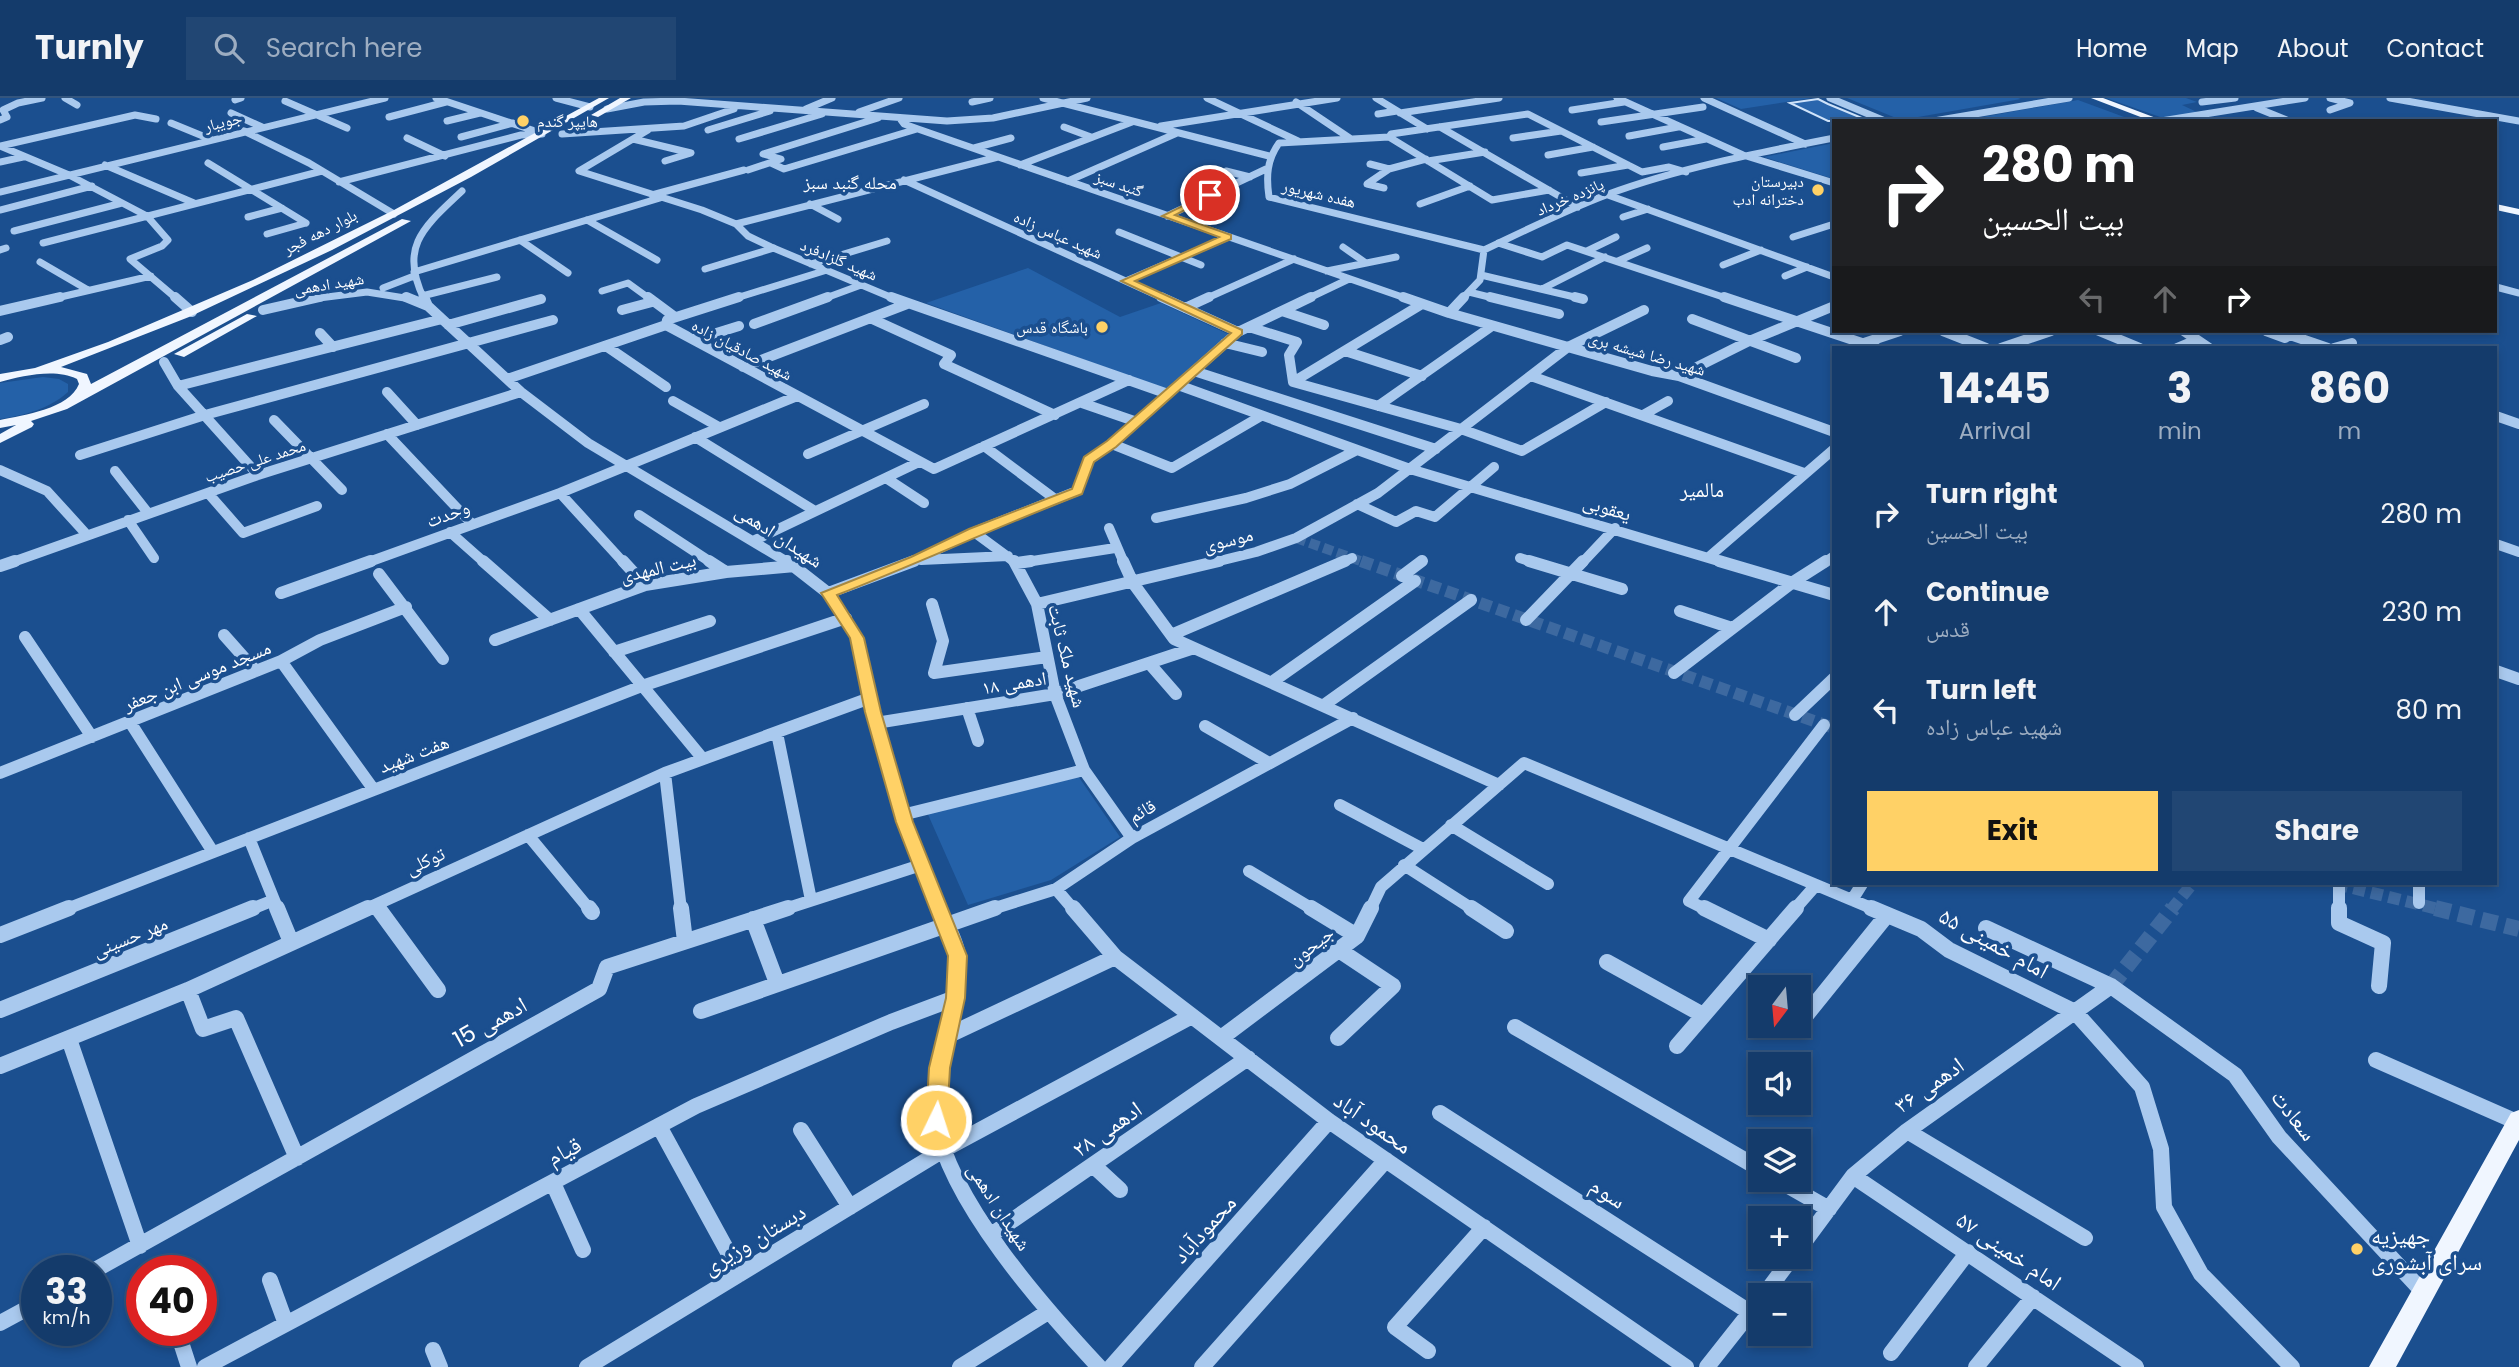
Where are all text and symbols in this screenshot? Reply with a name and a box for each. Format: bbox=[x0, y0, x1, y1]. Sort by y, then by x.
search box bbox=[186, 17, 676, 80]
text: Turnly bbox=[35, 24, 144, 71]
icon: search bbox=[210, 29, 248, 67]
text: Search here bbox=[266, 30, 422, 66]
text: Home bbox=[2076, 32, 2148, 65]
text: Map bbox=[2186, 32, 2239, 65]
text: About bbox=[2277, 32, 2348, 65]
text: Contact bbox=[2386, 32, 2484, 65]
street label: جویبار bbox=[201, 106, 244, 138]
place label: هایپر گندم bbox=[537, 110, 598, 133]
marker: هایپر گندم bbox=[515, 113, 531, 129]
text: 280 m bbox=[1982, 131, 2136, 199]
icon: right bbox=[1867, 147, 1958, 238]
street label: گنبد سبز bbox=[1091, 165, 1146, 203]
pin bbox=[1180, 165, 1240, 225]
district label: محله گنبد سبز bbox=[802, 170, 897, 195]
place label: دبیرستان دخترانه ادب bbox=[1732, 170, 1804, 211]
street label: پانزده خرداد bbox=[1533, 172, 1608, 222]
street label: هفده شهریور bbox=[1279, 174, 1358, 214]
icon: arrive bbox=[1191, 176, 1229, 214]
marker: دبیرستان دخترانه ادب bbox=[1810, 182, 1826, 198]
text: بیت الحسین bbox=[1982, 196, 2124, 241]
street label: بلوار دهه فجر bbox=[278, 204, 361, 261]
street label: شهید عباس زاده bbox=[1010, 205, 1106, 265]
street label: شهید گلزادفرد bbox=[797, 233, 881, 287]
street label: شهید ادهمی bbox=[292, 267, 366, 301]
icon: left bbox=[2073, 280, 2111, 318]
icon: ahead bbox=[2146, 280, 2184, 318]
icon: right bbox=[2219, 280, 2257, 318]
street label: شهید صادقیان زاده bbox=[688, 314, 796, 386]
place label: باشگاه قدس bbox=[1016, 316, 1088, 339]
marker: باشگاه قدس bbox=[1094, 319, 1110, 335]
street label: شهید رضا شیشه بری bbox=[1586, 326, 1708, 382]
text: 14:45 bbox=[1939, 359, 2051, 418]
text: 3 bbox=[2167, 359, 2192, 418]
text: 860 bbox=[2309, 359, 2390, 418]
text: Arrival bbox=[1959, 415, 2031, 447]
text: min bbox=[2158, 415, 2202, 447]
text: m bbox=[2338, 415, 2361, 447]
street label: محمد علی حصیب bbox=[201, 434, 309, 488]
district label: مالمیر bbox=[1679, 475, 1724, 504]
text: Turn right bbox=[1926, 476, 2058, 512]
street label: یعقوبی bbox=[1580, 488, 1634, 528]
street label: وحدت bbox=[422, 494, 474, 534]
icon: right bbox=[1867, 495, 1905, 533]
text: 280 m bbox=[2381, 496, 2462, 532]
street label: شهیدان ادهمی bbox=[730, 498, 828, 574]
text: بیت الحسین bbox=[1926, 515, 2028, 547]
street label: موسوی bbox=[1200, 521, 1256, 559]
street label: بیت المهدی bbox=[617, 546, 699, 590]
text: Continue bbox=[1926, 574, 2049, 610]
icon: ahead bbox=[1867, 593, 1905, 631]
text: 230 m bbox=[2382, 594, 2462, 630]
street label: شهید ملک ثابت bbox=[1041, 601, 1093, 711]
text: قدس bbox=[1926, 613, 1970, 645]
street label: مسجد موسی ابن جعفر bbox=[118, 634, 275, 718]
street label: ادهمی ۱۸ bbox=[980, 665, 1048, 701]
text: Turn left bbox=[1926, 672, 2037, 708]
icon: left bbox=[1867, 691, 1905, 729]
text: 80 m bbox=[2396, 692, 2462, 728]
text: شهید عباس زاده bbox=[1926, 711, 2062, 743]
street label: هفت شهید bbox=[375, 728, 453, 780]
button: Exit bbox=[1867, 791, 2158, 871]
button: Share bbox=[2172, 791, 2462, 871]
street label: قائم bbox=[1123, 792, 1161, 830]
street label: توکلی bbox=[401, 840, 450, 882]
street label: امام خمینی ۵۵ bbox=[1933, 900, 2055, 986]
street label: مهر حسینی bbox=[88, 910, 172, 964]
street label: جیحون bbox=[1282, 920, 1340, 972]
north arrow bbox=[1748, 975, 1811, 1038]
map controls bbox=[1748, 975, 1811, 1346]
street label: ادهمی 15 bbox=[447, 989, 533, 1055]
street label: ادهمی ۳۶ bbox=[1888, 1049, 1970, 1121]
button: sound bbox=[1748, 1052, 1811, 1115]
street label: سعادت bbox=[2264, 1082, 2324, 1148]
position arrow bbox=[899, 1083, 973, 1157]
street label: محمود آباد bbox=[1327, 1084, 1419, 1162]
street label: ادهمی ۲۸ bbox=[1066, 1093, 1148, 1165]
street label: قیام bbox=[541, 1129, 587, 1173]
button: layers bbox=[1748, 1129, 1811, 1192]
street label: شهیدان ادهمی bbox=[961, 1158, 1037, 1256]
street label: سوم bbox=[1584, 1169, 1632, 1217]
street label: محمودآباد bbox=[1164, 1188, 1244, 1270]
street label: دبستان وزیری bbox=[696, 1195, 812, 1283]
street label: امام خمینی ۵۷ bbox=[1950, 1204, 2068, 1298]
button: + bbox=[1748, 1206, 1811, 1269]
place label: جهیزیه سرای آبشوری bbox=[2371, 1220, 2482, 1278]
marker: جهیزیه سرای آبشوری bbox=[2349, 1241, 2365, 1257]
speed limit sign: 40 bbox=[126, 1255, 217, 1346]
text: 33 bbox=[45, 1267, 88, 1316]
button: − bbox=[1748, 1283, 1811, 1346]
text: km/h bbox=[43, 1305, 90, 1330]

